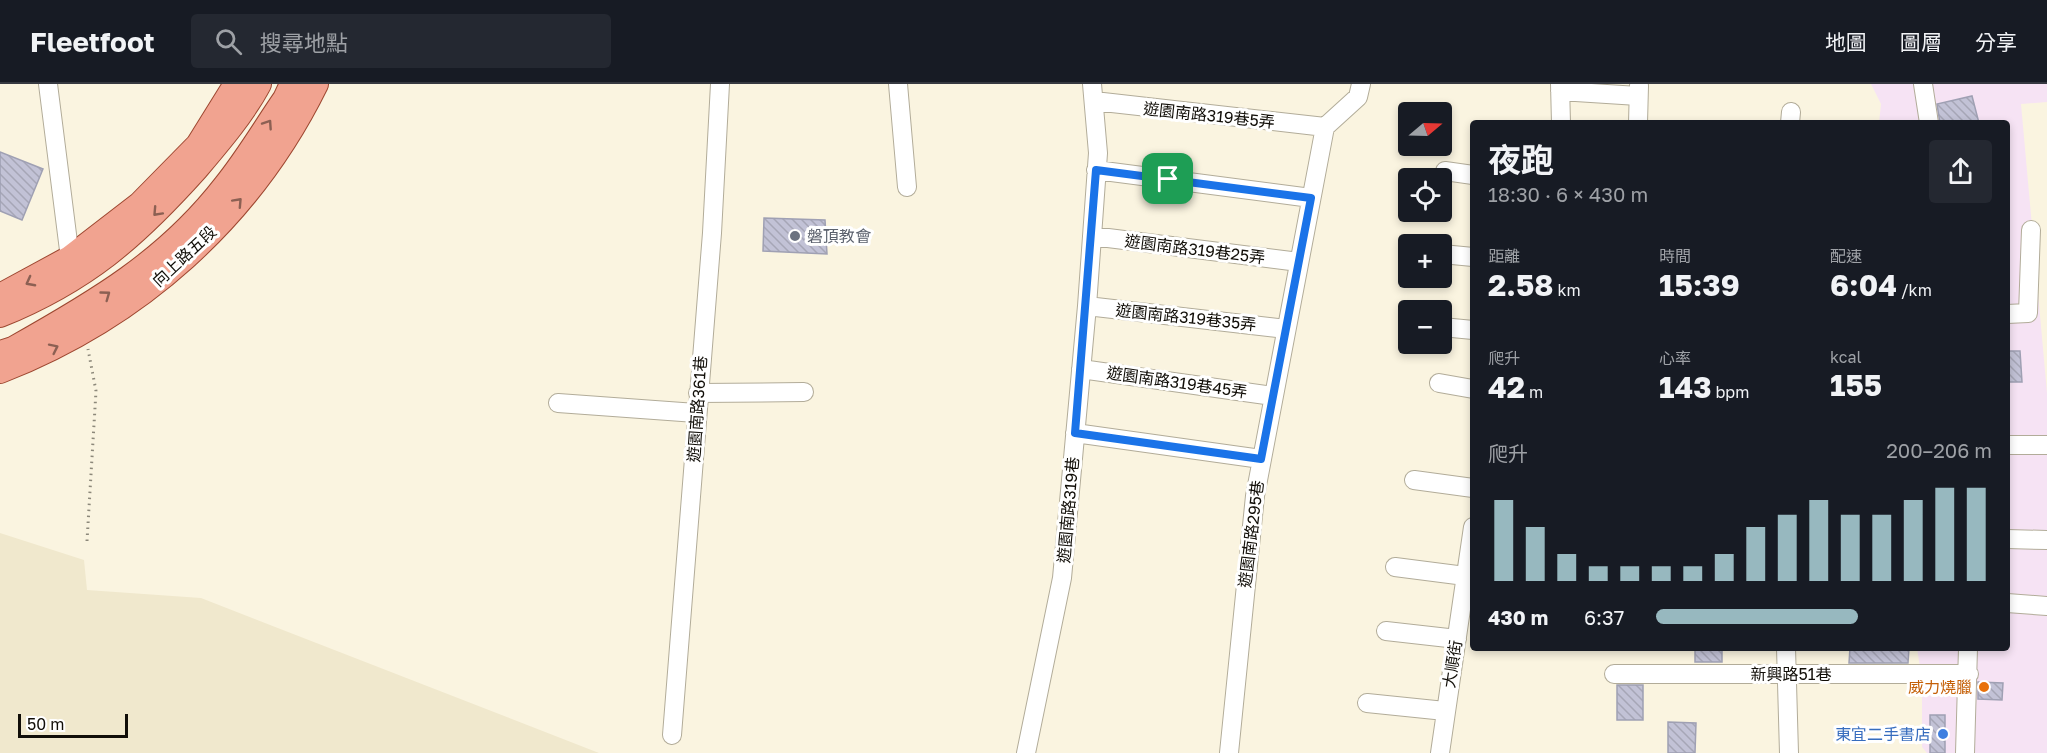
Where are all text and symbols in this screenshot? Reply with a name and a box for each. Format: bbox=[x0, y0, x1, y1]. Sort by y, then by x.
search box bbox=[191, 14, 611, 68]
text: Fleetfoot bbox=[30, 25, 155, 58]
icon: search bbox=[212, 25, 245, 58]
text: 搜尋地點 bbox=[260, 29, 348, 56]
text: 地圖 bbox=[1825, 29, 1867, 55]
text: 圖層 bbox=[1900, 29, 1942, 55]
text: 分享 bbox=[1975, 29, 2017, 55]
street label: 遊園南路319巷5弄 bbox=[1142, 98, 1276, 132]
north arrow bbox=[1398, 102, 1452, 156]
map controls bbox=[1398, 102, 1452, 354]
one-way arrow bbox=[261, 120, 272, 131]
text: 夜跑 bbox=[1488, 140, 1554, 179]
button: share bbox=[1929, 140, 1992, 203]
pin bbox=[1142, 153, 1193, 204]
icon: arrive bbox=[1151, 162, 1184, 195]
button: locate bbox=[1398, 168, 1452, 222]
text: 18:30 · 6 × 430 m bbox=[1488, 182, 1648, 206]
one-way arrow bbox=[231, 199, 242, 210]
one-way arrow bbox=[153, 205, 164, 216]
street label: 向上路五段 bbox=[148, 221, 220, 291]
place label: 磐頂教會 bbox=[807, 226, 871, 246]
marker: 磐頂教會 bbox=[788, 229, 802, 243]
street label: 遊園南路319巷25弄 bbox=[1124, 230, 1266, 268]
button: + bbox=[1398, 234, 1452, 288]
text: 距離 bbox=[1488, 246, 1520, 266]
text: 時間 bbox=[1659, 246, 1691, 266]
text: 配速 bbox=[1830, 246, 1862, 266]
text: 2.58 bbox=[1488, 267, 1553, 303]
text: 15:39 bbox=[1659, 267, 1740, 303]
text: 6:04 bbox=[1830, 267, 1897, 303]
one-way arrow bbox=[26, 275, 36, 286]
text: km bbox=[1553, 280, 1581, 300]
text: /km bbox=[1897, 280, 1932, 300]
one-way arrow bbox=[100, 291, 111, 302]
street label: 遊園南路319巷35弄 bbox=[1115, 300, 1257, 334]
button: − bbox=[1398, 300, 1452, 354]
one-way arrow bbox=[47, 343, 58, 355]
text: kcal bbox=[1830, 347, 1862, 367]
text: 爬升 bbox=[1488, 348, 1520, 368]
text: 心率 bbox=[1659, 348, 1691, 368]
street label: 遊園南路361巷 bbox=[683, 355, 711, 463]
street label: 遊園南路319巷45弄 bbox=[1105, 362, 1249, 402]
text: 155 bbox=[1830, 367, 1882, 403]
text: 42 bbox=[1488, 369, 1525, 405]
text: 143 bbox=[1659, 369, 1712, 405]
text: m bbox=[1525, 382, 1543, 402]
text: bpm bbox=[1712, 382, 1749, 402]
text: 200–206 m bbox=[1886, 438, 1992, 462]
text: 爬升 bbox=[1488, 441, 1528, 465]
street label: 遊園南路319巷 bbox=[1053, 456, 1083, 564]
street label: 遊園南路295巷 bbox=[1234, 479, 1268, 589]
text: 430 m bbox=[1488, 605, 1548, 629]
text: 6:37 bbox=[1584, 605, 1624, 629]
street label: 大順街 bbox=[1438, 639, 1466, 689]
street label: 新興路51巷 bbox=[1750, 664, 1832, 684]
place label: 威力燒臘 bbox=[1908, 677, 1972, 697]
marker: 威力燒臘 bbox=[1977, 680, 1991, 694]
scale bar bbox=[18, 711, 128, 738]
text: 50 m bbox=[27, 714, 64, 734]
place label: 東宜二手書店 bbox=[1835, 724, 1931, 744]
marker: 東宜二手書店 bbox=[1936, 727, 1950, 741]

